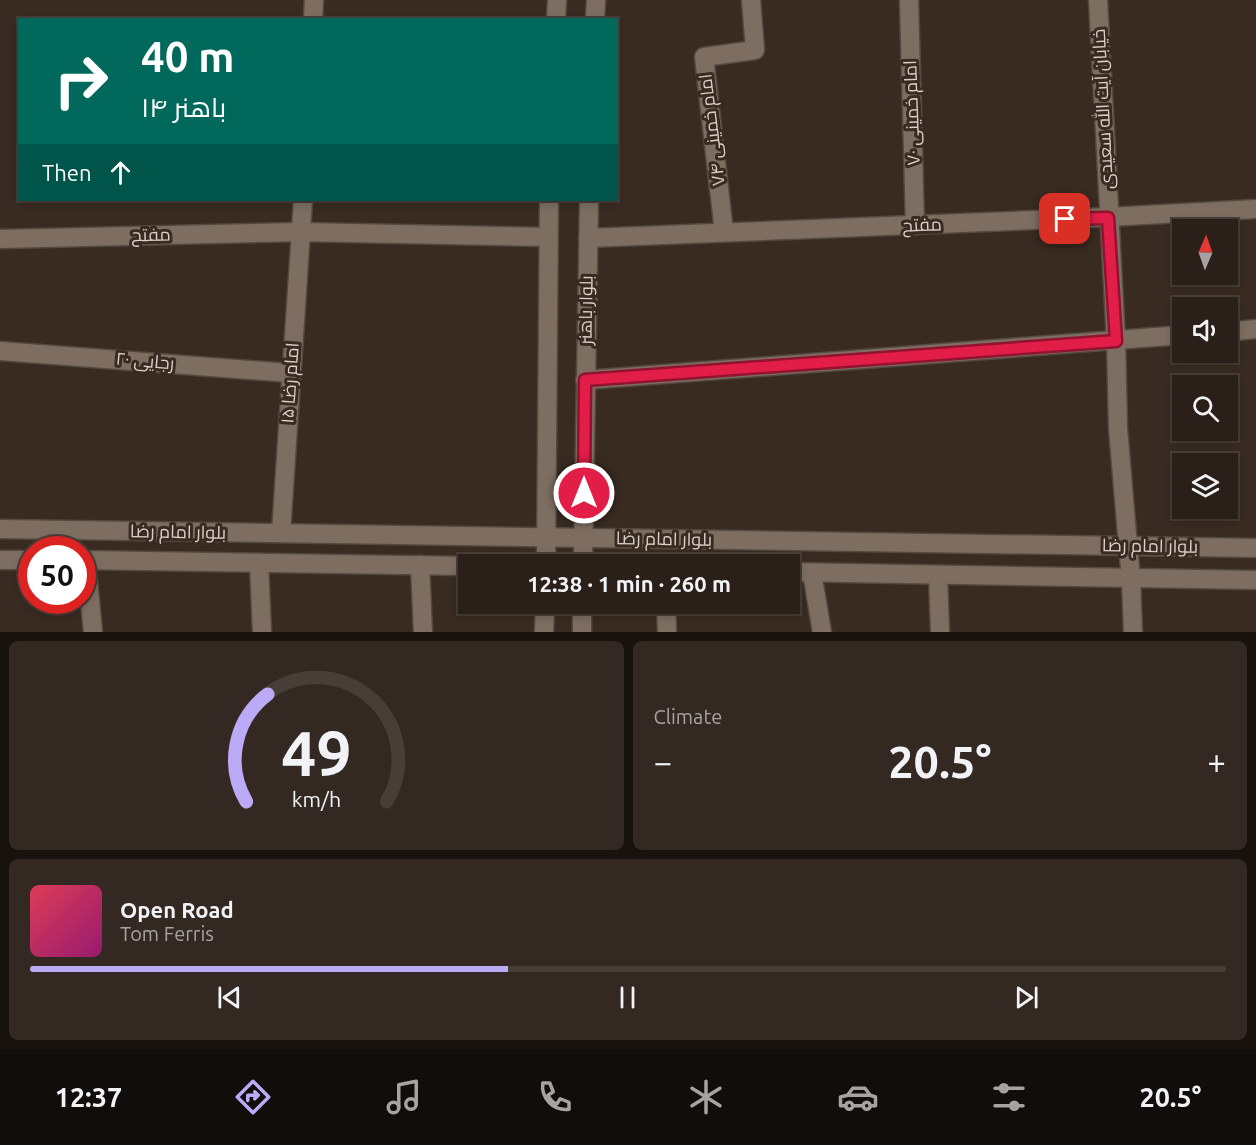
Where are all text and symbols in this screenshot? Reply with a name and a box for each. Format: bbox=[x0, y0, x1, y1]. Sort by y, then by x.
street label: خیابان آیت الله سعیدی bbox=[1087, 28, 1118, 190]
text: 40 m bbox=[141, 33, 235, 80]
icon: right bbox=[42, 42, 120, 120]
street label: امام خمینی ۷۰ bbox=[899, 60, 926, 166]
street label: امام خمینی ۷۴ bbox=[694, 72, 731, 187]
text: باهنر ۱۴ bbox=[141, 92, 226, 122]
icon: ahead bbox=[104, 156, 137, 189]
text: Then bbox=[42, 160, 92, 185]
pin bbox=[1039, 193, 1090, 244]
icon: arrive bbox=[1048, 202, 1081, 235]
street label: مفتح bbox=[902, 213, 942, 238]
north arrow bbox=[1172, 219, 1238, 285]
map controls bbox=[1172, 219, 1238, 519]
street label: مفتح bbox=[131, 224, 171, 247]
street label: بلوار باهنر bbox=[574, 275, 598, 346]
button: sound bbox=[1172, 297, 1238, 363]
street label: امام رضا ۱۵ bbox=[276, 342, 305, 424]
street label: رجایی ۲۰ bbox=[115, 347, 175, 375]
button: search bbox=[1172, 375, 1238, 441]
button: layers bbox=[1172, 453, 1238, 519]
position arrow bbox=[552, 461, 616, 525]
street label: بلوار امام رضا bbox=[130, 520, 226, 545]
street label: بلوار امام رضا bbox=[616, 527, 712, 552]
street label: بلوار امام رضا bbox=[1102, 534, 1198, 559]
speed limit sign: 50 bbox=[18, 536, 96, 614]
text: 12:38 · 1 min · 260 m bbox=[527, 571, 731, 596]
text: Climate bbox=[654, 705, 722, 728]
text: 49 bbox=[281, 718, 351, 788]
text: 20.5° bbox=[888, 736, 991, 787]
text: − bbox=[654, 743, 672, 780]
text: + bbox=[1207, 743, 1226, 780]
text: km/h bbox=[291, 788, 341, 812]
text: Open Road bbox=[120, 897, 234, 922]
text: Tom Ferris bbox=[120, 922, 214, 945]
icon: previous bbox=[213, 981, 246, 1014]
icon: pause bbox=[611, 981, 644, 1014]
icon: next bbox=[1010, 981, 1043, 1014]
icon: directions bbox=[232, 1076, 274, 1118]
icon: music bbox=[383, 1076, 425, 1118]
icon: phone bbox=[534, 1076, 576, 1118]
icon: climate bbox=[685, 1076, 727, 1118]
icon: car bbox=[837, 1076, 879, 1118]
icon: filters bbox=[988, 1076, 1030, 1118]
text: 12:37 bbox=[55, 1082, 122, 1112]
text: 20.5° bbox=[1139, 1082, 1201, 1112]

